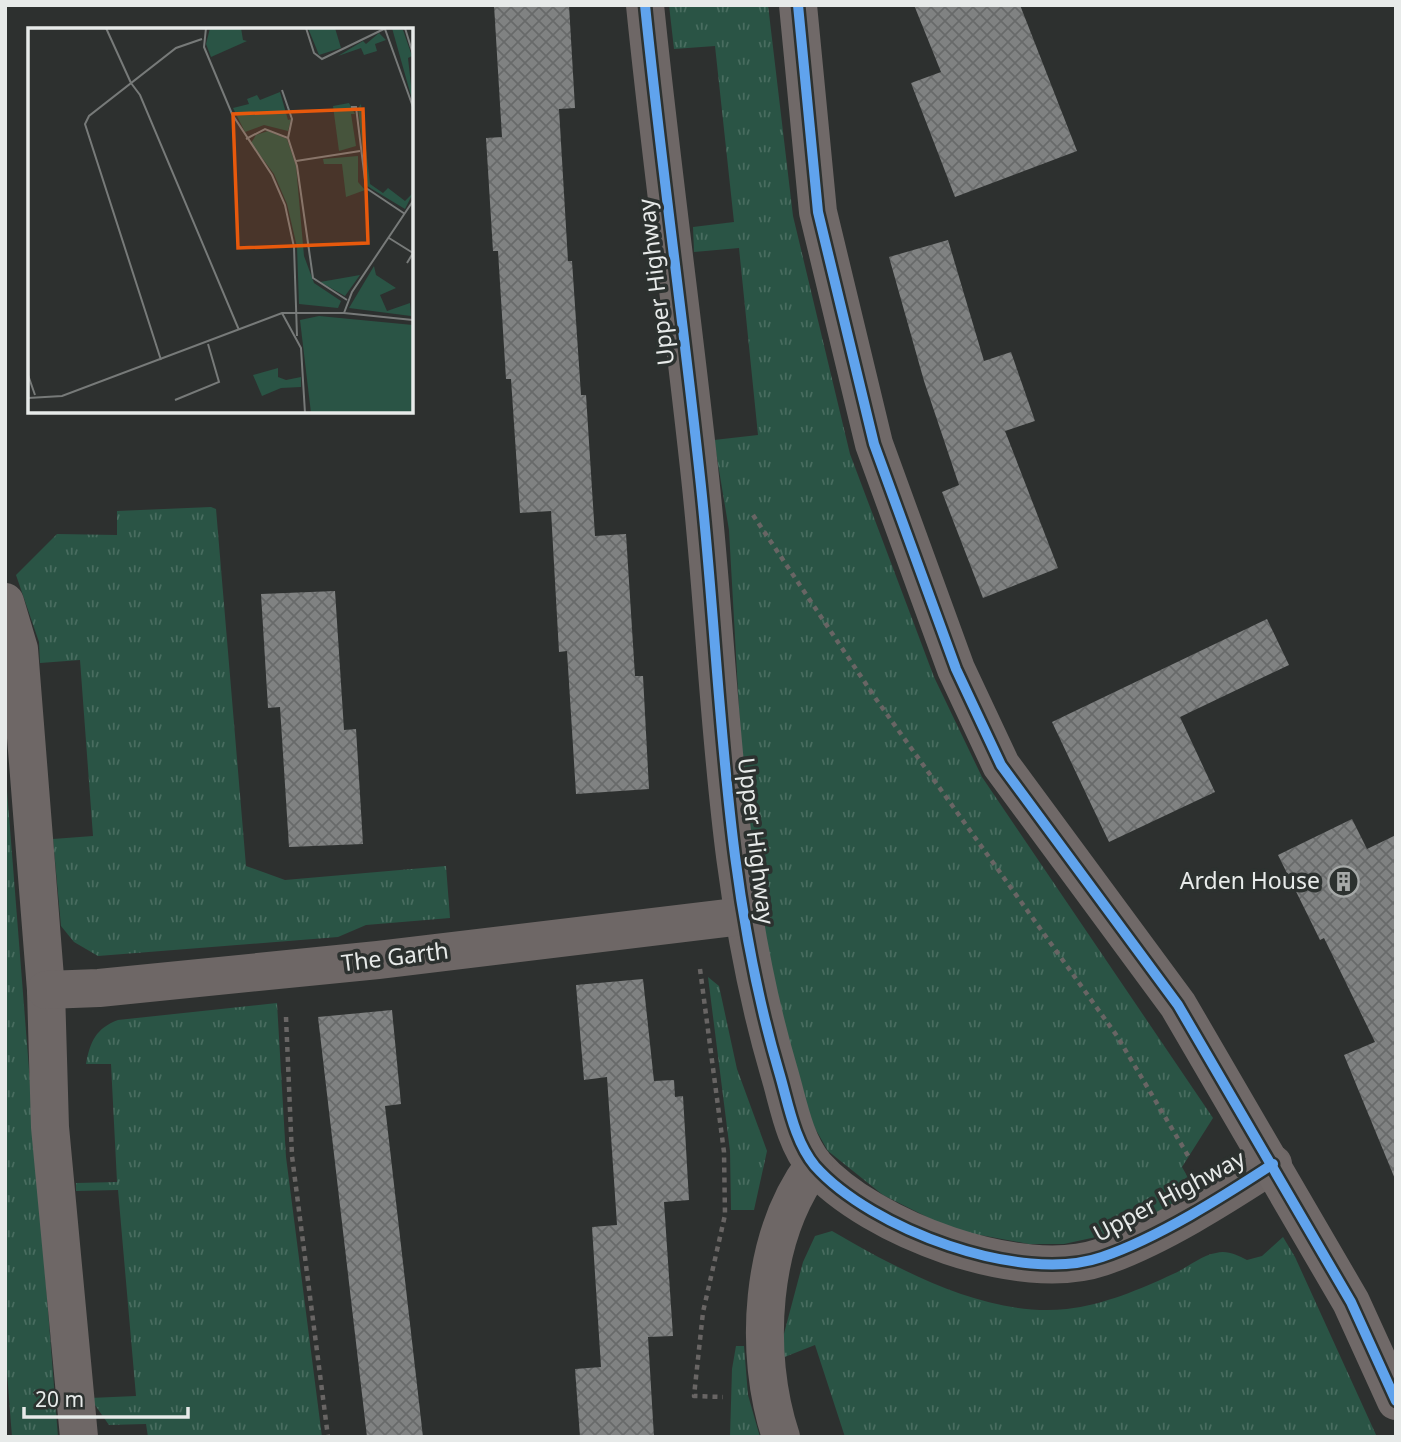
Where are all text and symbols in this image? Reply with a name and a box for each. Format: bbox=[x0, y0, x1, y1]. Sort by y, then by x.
inset map bbox=[28, 28, 413, 413]
street label: Upper Highway bbox=[629, 197, 681, 367]
street label: Upper Highway bbox=[731, 756, 783, 926]
place label: Arden House bbox=[1180, 864, 1320, 896]
building icon: Arden House bbox=[1326, 864, 1360, 898]
street label: The Garth bbox=[340, 934, 450, 978]
street label: Upper Highway bbox=[1087, 1142, 1250, 1249]
scale bar bbox=[24, 1376, 189, 1420]
text: 20 m bbox=[35, 1385, 84, 1413]

